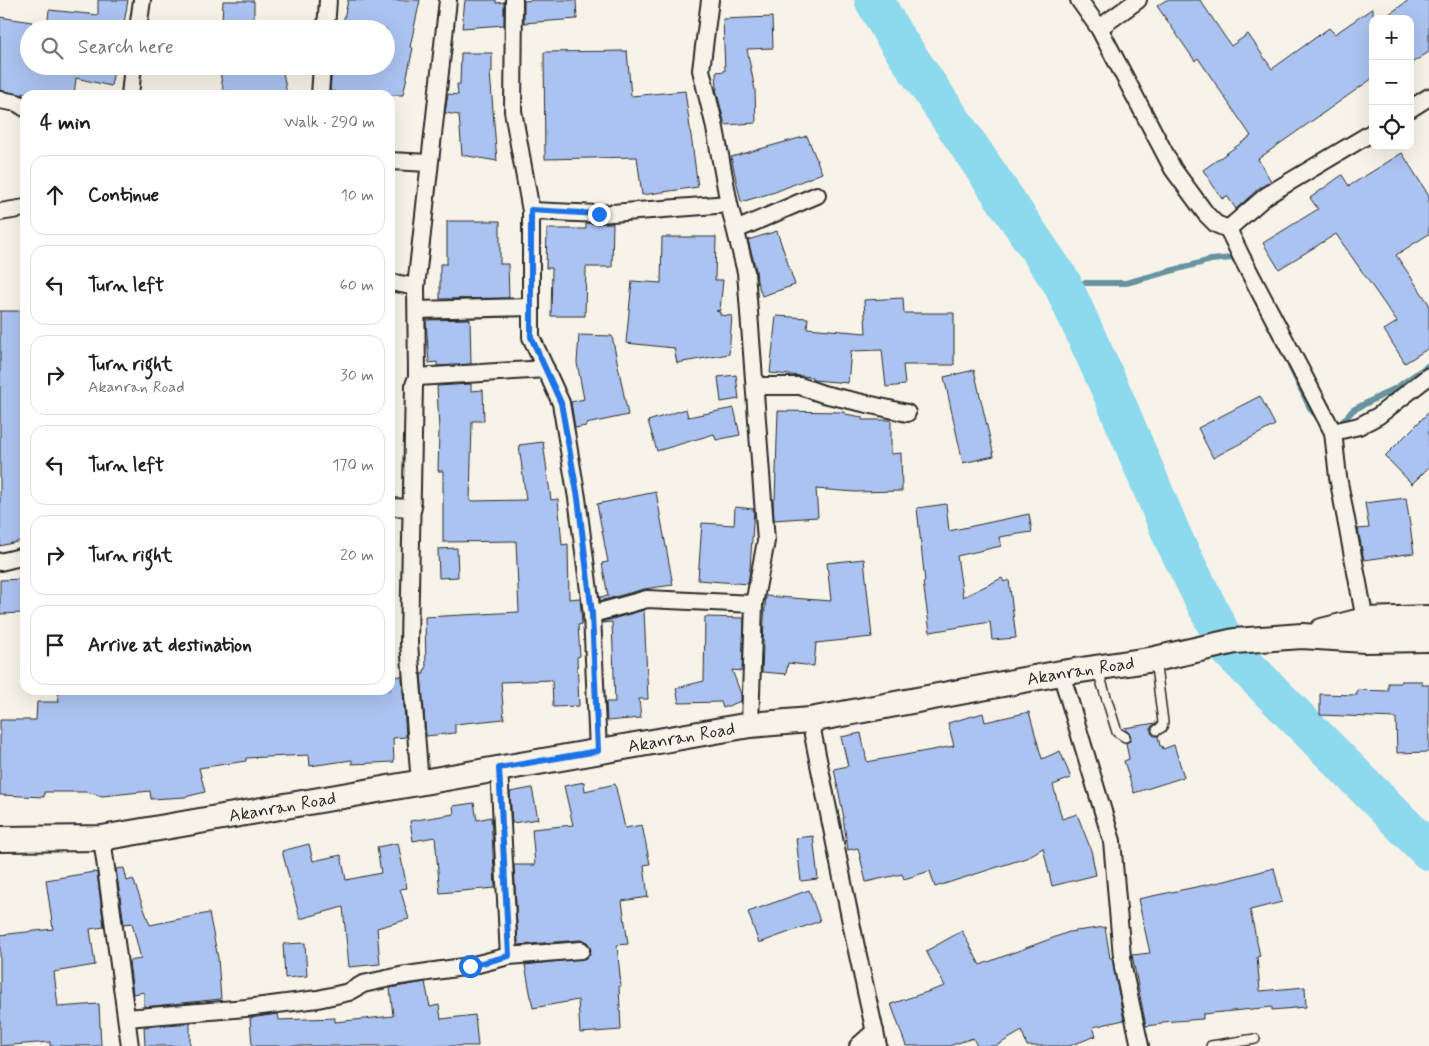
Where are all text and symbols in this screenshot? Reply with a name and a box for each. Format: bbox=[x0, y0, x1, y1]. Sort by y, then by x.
map controls bbox=[1369, 15, 1414, 150]
button: + bbox=[1369, 15, 1414, 60]
search box bbox=[20, 20, 395, 75]
icon: search bbox=[38, 34, 66, 62]
text: Search here bbox=[78, 35, 174, 60]
button: − bbox=[1369, 60, 1414, 105]
button: locate bbox=[1369, 105, 1414, 150]
text: 4 min bbox=[40, 109, 91, 137]
text: Walk · 290 m bbox=[284, 112, 375, 133]
icon: ahead bbox=[41, 181, 69, 209]
text: Continue bbox=[88, 183, 159, 208]
text: 10 m bbox=[341, 185, 374, 206]
route end bbox=[588, 203, 611, 226]
icon: left bbox=[41, 271, 69, 299]
text: Turn left bbox=[88, 273, 164, 298]
text: 60 m bbox=[340, 275, 374, 296]
text: Turn right bbox=[88, 352, 172, 377]
icon: right bbox=[41, 361, 69, 389]
text: 30 m bbox=[341, 365, 374, 386]
text: Akanran Road bbox=[88, 377, 184, 398]
icon: left bbox=[41, 451, 69, 479]
text: Turn left bbox=[88, 453, 164, 478]
text: 170 m bbox=[332, 455, 374, 476]
icon: right bbox=[41, 541, 69, 569]
text: Turn right bbox=[88, 543, 172, 568]
text: 20 m bbox=[340, 545, 374, 566]
icon: arrive bbox=[41, 631, 69, 659]
text: Arrive at destination bbox=[88, 633, 252, 658]
street label: Akanran Road bbox=[1025, 651, 1136, 692]
street label: Akanran Road bbox=[626, 717, 737, 759]
street label: Akanran Road bbox=[227, 786, 338, 829]
route start bbox=[459, 955, 482, 978]

